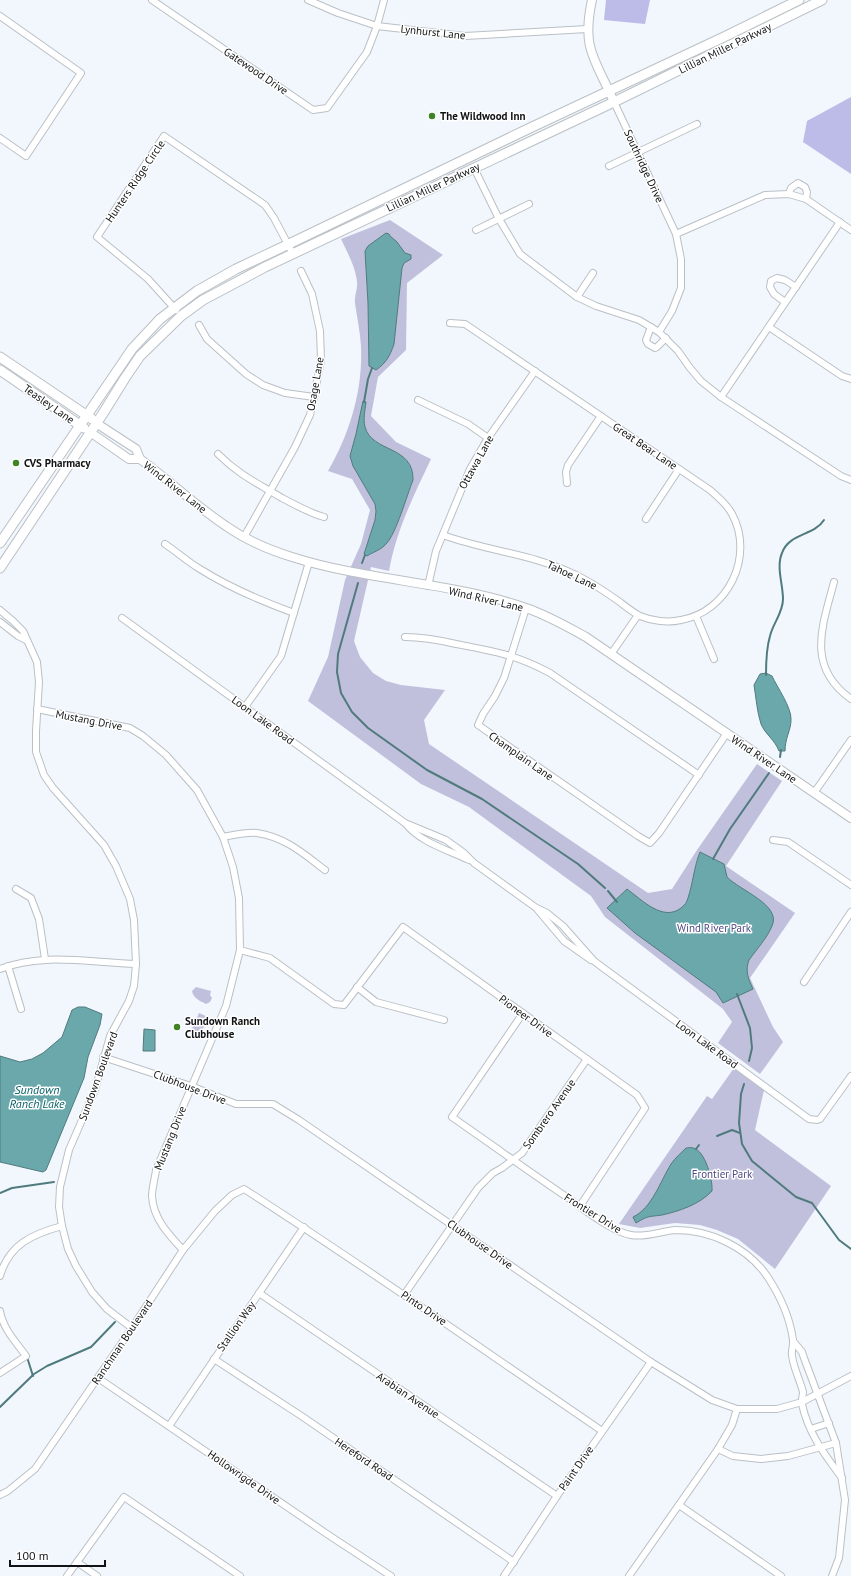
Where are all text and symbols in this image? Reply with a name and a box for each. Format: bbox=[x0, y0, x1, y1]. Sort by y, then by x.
street label: Lillian Miller Parkway bbox=[676, 19, 775, 77]
street label: Lynhurst Lane bbox=[400, 22, 467, 42]
street label: Gatewood Drive bbox=[221, 44, 291, 98]
place label: The Wildwood Inn bbox=[440, 109, 525, 123]
marker: The Wildwood Inn bbox=[427, 111, 437, 121]
street label: Southridge Drive bbox=[621, 127, 667, 205]
street label: Hunters Ridge Circle bbox=[102, 137, 168, 225]
street label: Lillian Miller Parkway bbox=[384, 159, 483, 215]
street label: Osage Lane bbox=[303, 356, 327, 412]
street label: Teasley Lane bbox=[21, 381, 78, 427]
street label: Great Bear Lane bbox=[610, 419, 680, 473]
street label: Ottawa Lane bbox=[455, 432, 497, 491]
place label: CVS Pharmacy bbox=[24, 456, 91, 470]
marker: CVS Pharmacy bbox=[11, 458, 21, 468]
street label: Wind River Lane bbox=[141, 458, 210, 516]
street label: Tahoe Lane bbox=[545, 557, 600, 593]
street label: Wind River Lane bbox=[447, 584, 525, 615]
street label: Loon Lake Road bbox=[229, 693, 297, 747]
street label: Mustang Drive bbox=[54, 707, 124, 733]
street label: Champlain Lane bbox=[486, 729, 556, 784]
street label: Wind River Lane bbox=[728, 732, 800, 786]
park label: Wind River Park bbox=[677, 921, 752, 935]
street label: Pioneer Drive bbox=[496, 992, 556, 1041]
place label: Sundown Ranch Clubhouse bbox=[185, 1014, 260, 1041]
street label: Loon Lake Road bbox=[673, 1017, 741, 1071]
marker: Sundown Ranch Clubhouse bbox=[172, 1022, 182, 1032]
street label: Sundown Boulevard bbox=[75, 1029, 121, 1122]
street label: Clubhouse Drive bbox=[152, 1067, 229, 1107]
street label: Sombrero Avenue bbox=[520, 1076, 579, 1152]
water label: Sundown Ranch Lake bbox=[10, 1082, 65, 1111]
street label: Mustang Drive bbox=[151, 1103, 189, 1172]
park label: Frontier Park bbox=[692, 1167, 753, 1181]
street label: Frontier Drive bbox=[562, 1190, 625, 1236]
street label: Clubhouse Drive bbox=[444, 1216, 516, 1272]
street label: Pinto Drive bbox=[398, 1288, 450, 1329]
street label: Ranchman Boulevard bbox=[88, 1297, 156, 1387]
street label: Stallion Way bbox=[214, 1297, 259, 1354]
street label: Arabian Avenue bbox=[374, 1369, 442, 1421]
street label: Hereford Road bbox=[332, 1434, 396, 1484]
street label: Paint Drive bbox=[555, 1443, 597, 1493]
street label: Hollowrigde Drive bbox=[205, 1447, 283, 1507]
scale bar bbox=[10, 1542, 105, 1568]
text: 100 m bbox=[16, 1548, 49, 1563]

